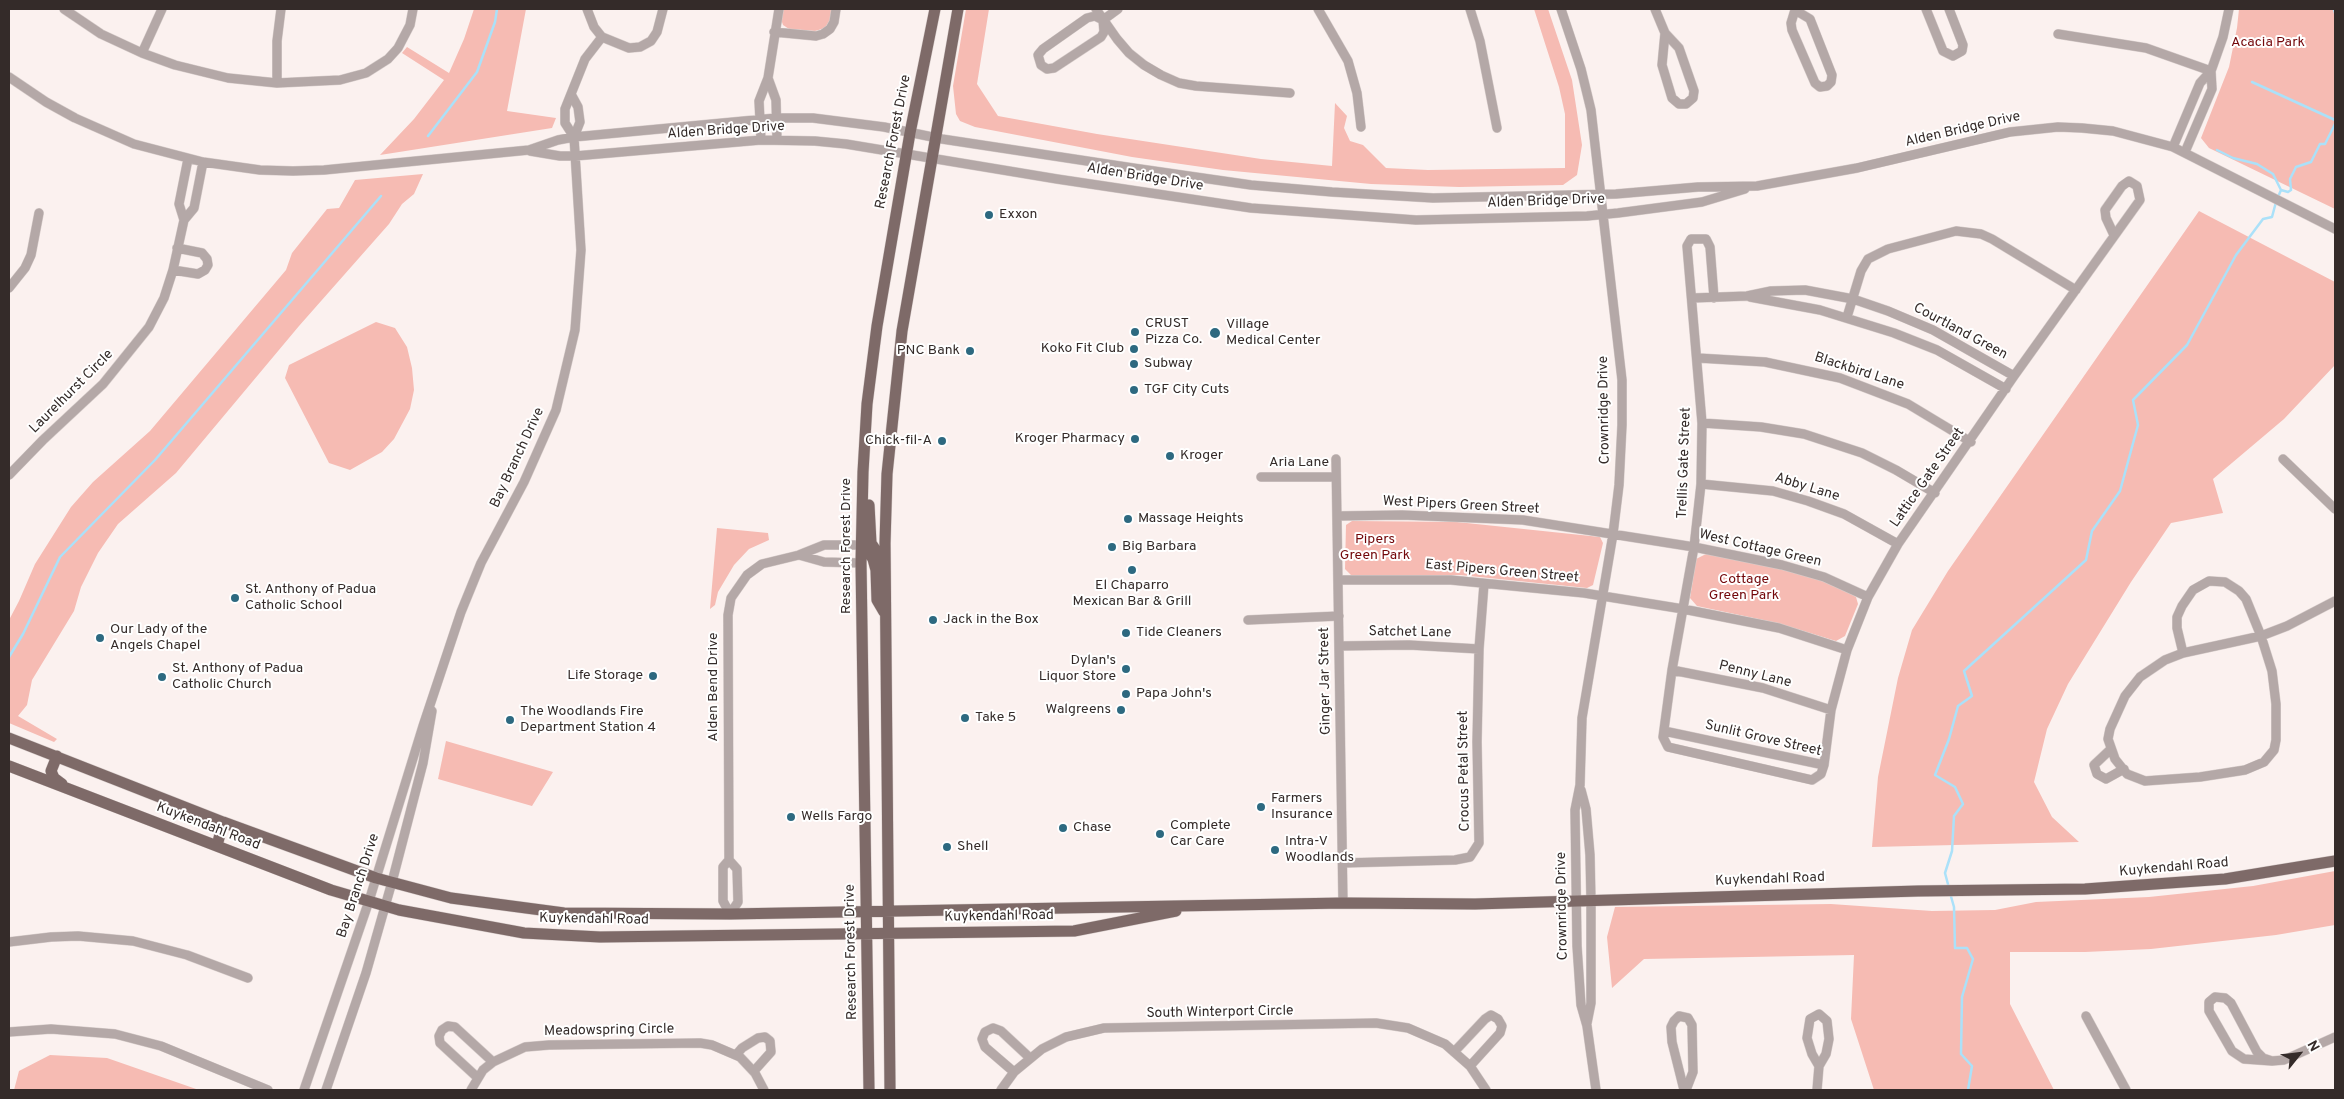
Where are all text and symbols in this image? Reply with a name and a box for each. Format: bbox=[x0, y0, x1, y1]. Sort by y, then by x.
park label: Acacia Park bbox=[2231, 35, 2305, 51]
street label: Research Forest Drive bbox=[873, 74, 915, 210]
street label: Alden Bridge Drive bbox=[1904, 109, 2022, 151]
street label: Alden Bridge Drive bbox=[667, 119, 785, 143]
street label: Alden Bridge Drive bbox=[1086, 160, 1204, 196]
street label: Alden Bridge Drive bbox=[1487, 192, 1605, 212]
place label: Exxon bbox=[999, 207, 1037, 223]
marker: Exxon bbox=[983, 209, 995, 221]
street label: Courtland Green bbox=[1910, 300, 2010, 364]
place label: CRUST Pizza Co. bbox=[1145, 316, 1202, 348]
place label: Village Medical Center bbox=[1226, 317, 1320, 350]
marker: CRUST Pizza Co. bbox=[1129, 326, 1141, 338]
marker: Village Medical Center bbox=[1208, 326, 1222, 340]
place label: Koko Fit Club bbox=[1041, 341, 1124, 357]
place label: PNC Bank bbox=[897, 343, 960, 359]
marker: Koko Fit Club bbox=[1128, 343, 1140, 355]
marker: PNC Bank bbox=[964, 345, 976, 357]
street label: Laurelhurst Circle bbox=[27, 347, 117, 437]
street label: Blackbird Lane bbox=[1812, 350, 1906, 394]
place label: Subway bbox=[1144, 356, 1193, 372]
street label: Crownridge Drive bbox=[1596, 356, 1614, 464]
marker: Subway bbox=[1128, 358, 1140, 370]
place label: TGF City Cuts bbox=[1144, 382, 1229, 398]
marker: TGF City Cuts bbox=[1128, 384, 1140, 396]
street label: Bay Branch Drive bbox=[487, 405, 549, 511]
street label: Trellis Gate Street bbox=[1675, 407, 1695, 519]
street label: Lattice Gate Street bbox=[1887, 425, 1969, 531]
place label: Kroger Pharmacy bbox=[1015, 431, 1125, 447]
place label: Chick-fil-A bbox=[865, 433, 932, 449]
marker: Kroger Pharmacy bbox=[1129, 433, 1141, 445]
marker: Chick-fil-A bbox=[936, 435, 948, 447]
place label: Kroger bbox=[1180, 448, 1223, 464]
marker: Kroger bbox=[1164, 450, 1176, 462]
street label: Aria Lane bbox=[1269, 455, 1329, 471]
street label: Abby Lane bbox=[1773, 470, 1841, 506]
street label: Research Forest Drive bbox=[839, 478, 855, 614]
street label: West Pipers Green Street bbox=[1382, 493, 1540, 519]
place label: Massage Heights bbox=[1138, 511, 1244, 527]
marker: Massage Heights bbox=[1122, 513, 1134, 525]
street label: West Cottage Green bbox=[1697, 527, 1823, 571]
park label: Pipers Green Park bbox=[1340, 532, 1410, 564]
place label: Big Barbara bbox=[1122, 539, 1196, 555]
marker: Big Barbara bbox=[1106, 541, 1118, 553]
street label: East Pipers Green Street bbox=[1425, 557, 1579, 587]
marker: El Chaparro Mexican Bar & Grill bbox=[1126, 564, 1138, 576]
park label: Cottage Green Park bbox=[1709, 572, 1779, 604]
place label: El Chaparro Mexican Bar & Grill bbox=[1072, 578, 1192, 610]
place label: St. Anthony of Padua Catholic School bbox=[245, 582, 376, 614]
marker: St. Anthony of Padua Catholic School bbox=[229, 592, 241, 604]
place label: Jack in the Box bbox=[943, 612, 1039, 628]
marker: Jack in the Box bbox=[927, 614, 939, 626]
place label: Our Lady of the Angels Chapel bbox=[110, 622, 207, 654]
street label: Satchet Lane bbox=[1368, 624, 1452, 642]
place label: Tide Cleaners bbox=[1136, 625, 1222, 641]
marker: Tide Cleaners bbox=[1120, 627, 1132, 639]
street label: Ginger Jar Street bbox=[1317, 627, 1335, 735]
marker: Our Lady of the Angels Chapel bbox=[94, 632, 106, 644]
street label: Alden Bend Drive bbox=[706, 632, 722, 742]
place label: Dylan's Liquor Store bbox=[1039, 653, 1116, 686]
street label: Penny Lane bbox=[1717, 658, 1793, 692]
place label: St. Anthony of Padua Catholic Church bbox=[172, 661, 303, 694]
marker: Dylan's Liquor Store bbox=[1120, 663, 1132, 675]
place label: Life Storage bbox=[567, 668, 643, 684]
marker: Life Storage bbox=[647, 670, 659, 682]
marker: St. Anthony of Padua Catholic Church bbox=[156, 671, 168, 683]
place label: Papa John's bbox=[1136, 686, 1212, 702]
marker: Papa John's bbox=[1120, 688, 1132, 700]
place label: Walgreens bbox=[1046, 702, 1111, 718]
place label: The Woodlands Fire Department Station 4 bbox=[520, 704, 656, 736]
marker: Walgreens bbox=[1115, 704, 1127, 716]
place label: Take 5 bbox=[975, 710, 1016, 726]
street label: Crocus Petal Street bbox=[1456, 710, 1474, 832]
marker: Take 5 bbox=[959, 712, 971, 724]
marker: The Woodlands Fire Department Station 4 bbox=[504, 714, 516, 726]
street label: Sunlit Grove Street bbox=[1703, 717, 1823, 761]
place label: Farmers Insurance bbox=[1271, 791, 1333, 824]
street label: Kuykendahl Road bbox=[154, 799, 262, 855]
marker: Farmers Insurance bbox=[1255, 801, 1267, 813]
place label: Wells Fargo bbox=[801, 809, 872, 825]
marker: Wells Fargo bbox=[785, 811, 797, 823]
place label: Complete Car Care bbox=[1170, 818, 1231, 850]
place label: Chase bbox=[1073, 820, 1111, 836]
marker: Chase bbox=[1057, 822, 1069, 834]
marker: Complete Car Care bbox=[1154, 828, 1166, 840]
street label: Bay Branch Drive bbox=[334, 832, 384, 940]
place label: Intra-V Woodlands bbox=[1285, 834, 1354, 866]
place label: Shell bbox=[957, 839, 988, 855]
marker: Shell bbox=[941, 841, 953, 853]
marker: Intra-V Woodlands bbox=[1269, 844, 1281, 856]
street label: Crownridge Drive bbox=[1554, 852, 1572, 960]
street label: Kuykendahl Road bbox=[2119, 855, 2229, 881]
street label: Kuykendahl Road bbox=[1715, 870, 1825, 890]
street label: Research Forest Drive bbox=[842, 884, 862, 1020]
street label: Kuykendahl Road bbox=[944, 908, 1054, 926]
street label: Kuykendahl Road bbox=[539, 911, 649, 929]
street label: South Winterport Circle bbox=[1146, 1003, 1294, 1023]
street label: Meadowspring Circle bbox=[544, 1021, 674, 1041]
north arrow bbox=[2274, 1029, 2324, 1079]
text: N bbox=[2303, 1038, 2322, 1055]

